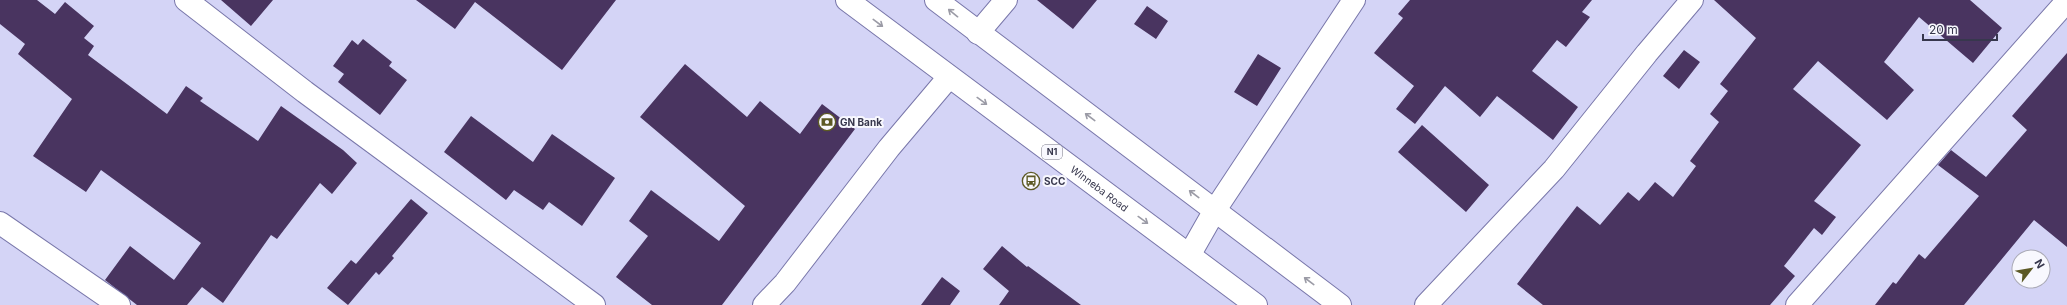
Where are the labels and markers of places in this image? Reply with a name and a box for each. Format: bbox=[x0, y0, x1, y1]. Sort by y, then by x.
bank icon: GN Bank bbox=[817, 112, 837, 132]
place label: GN Bank bbox=[840, 116, 882, 128]
bus stop icon: SCC bbox=[1021, 171, 1041, 191]
place label: SCC bbox=[1044, 175, 1065, 187]

